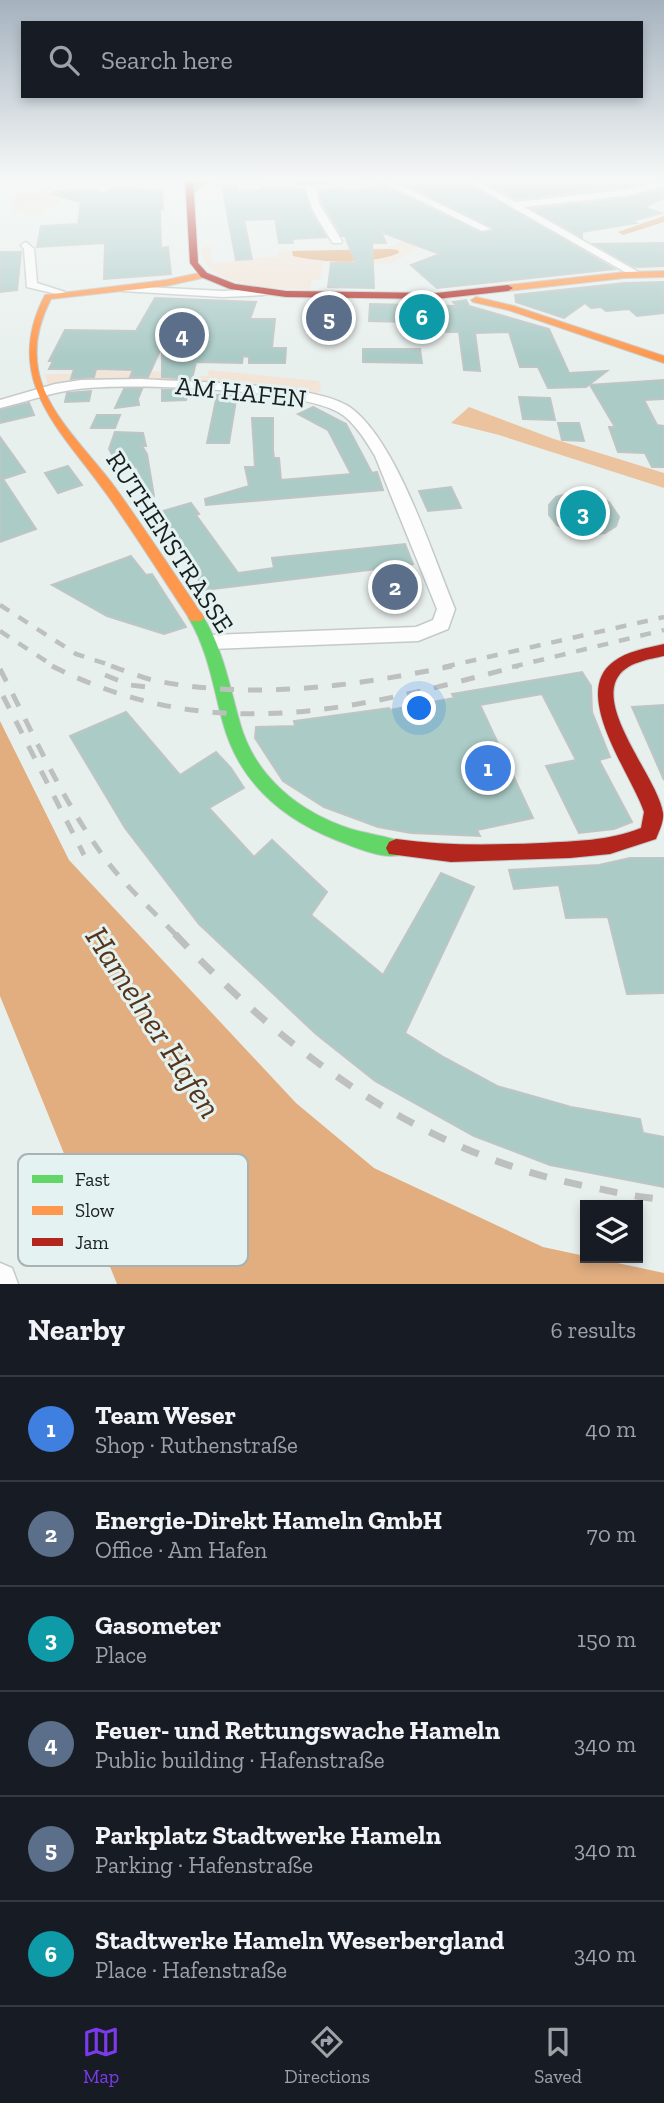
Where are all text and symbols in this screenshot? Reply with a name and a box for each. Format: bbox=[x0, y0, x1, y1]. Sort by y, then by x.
search box bbox=[21, 21, 643, 98]
icon: search bbox=[45, 41, 83, 79]
text: Search here bbox=[101, 44, 233, 76]
pin: 6 bbox=[399, 291, 445, 343]
pin: 5 bbox=[306, 292, 352, 344]
pin: 4 bbox=[159, 309, 205, 361]
street label: AM HAFEN bbox=[174, 369, 308, 415]
street label: RUTHENSTRASSE bbox=[99, 445, 241, 639]
pin: 3 bbox=[560, 487, 606, 539]
pin: 2 bbox=[372, 561, 418, 613]
your location bbox=[402, 691, 436, 725]
pin: 1 bbox=[465, 742, 511, 794]
water label: Hamelner Hafen bbox=[78, 919, 230, 1125]
legend bbox=[18, 1154, 248, 1266]
text: Fast bbox=[75, 1168, 110, 1191]
text: Slow bbox=[75, 1199, 115, 1222]
map controls bbox=[580, 1200, 643, 1263]
button: layers bbox=[580, 1200, 643, 1263]
text: Jam bbox=[75, 1231, 109, 1254]
text: Nearby bbox=[28, 1312, 125, 1348]
text: 6 results bbox=[550, 1316, 636, 1344]
text: Team Weser bbox=[95, 1399, 236, 1431]
text: 1 bbox=[46, 1415, 56, 1443]
text: 40 m bbox=[585, 1415, 636, 1443]
text: Shop · Ruthenstraße bbox=[95, 1431, 298, 1459]
text: Energie-Direkt Hameln GmbH bbox=[95, 1504, 442, 1536]
text: 2 bbox=[45, 1520, 57, 1548]
text: 70 m bbox=[587, 1520, 636, 1548]
text: Office · Am Hafen bbox=[95, 1536, 267, 1564]
text: Gasometer bbox=[95, 1609, 221, 1641]
text: 3 bbox=[45, 1625, 57, 1653]
text: 150 m bbox=[577, 1625, 636, 1653]
text: Place bbox=[95, 1641, 147, 1669]
text: Feuer- und Rettungswache Hameln bbox=[95, 1714, 500, 1746]
text: 4 bbox=[44, 1730, 58, 1758]
text: 340 m bbox=[574, 1730, 636, 1758]
text: Public building · Hafenstraße bbox=[95, 1746, 384, 1774]
text: Parkplatz Stadtwerke Hameln bbox=[95, 1819, 441, 1851]
text: 5 bbox=[45, 1835, 57, 1863]
text: 340 m bbox=[574, 1835, 636, 1863]
text: Parking · Hafenstraße bbox=[95, 1851, 313, 1879]
text: Stadtwerke Hameln Weserbergland bbox=[95, 1924, 504, 1956]
text: 6 bbox=[45, 1940, 57, 1968]
text: 340 m bbox=[574, 1940, 636, 1968]
text: Place · Hafenstraße bbox=[95, 1956, 287, 1984]
tab: Map bbox=[82, 2023, 120, 2088]
tab: Directions bbox=[284, 2023, 370, 2088]
tab: Saved bbox=[534, 2023, 582, 2088]

